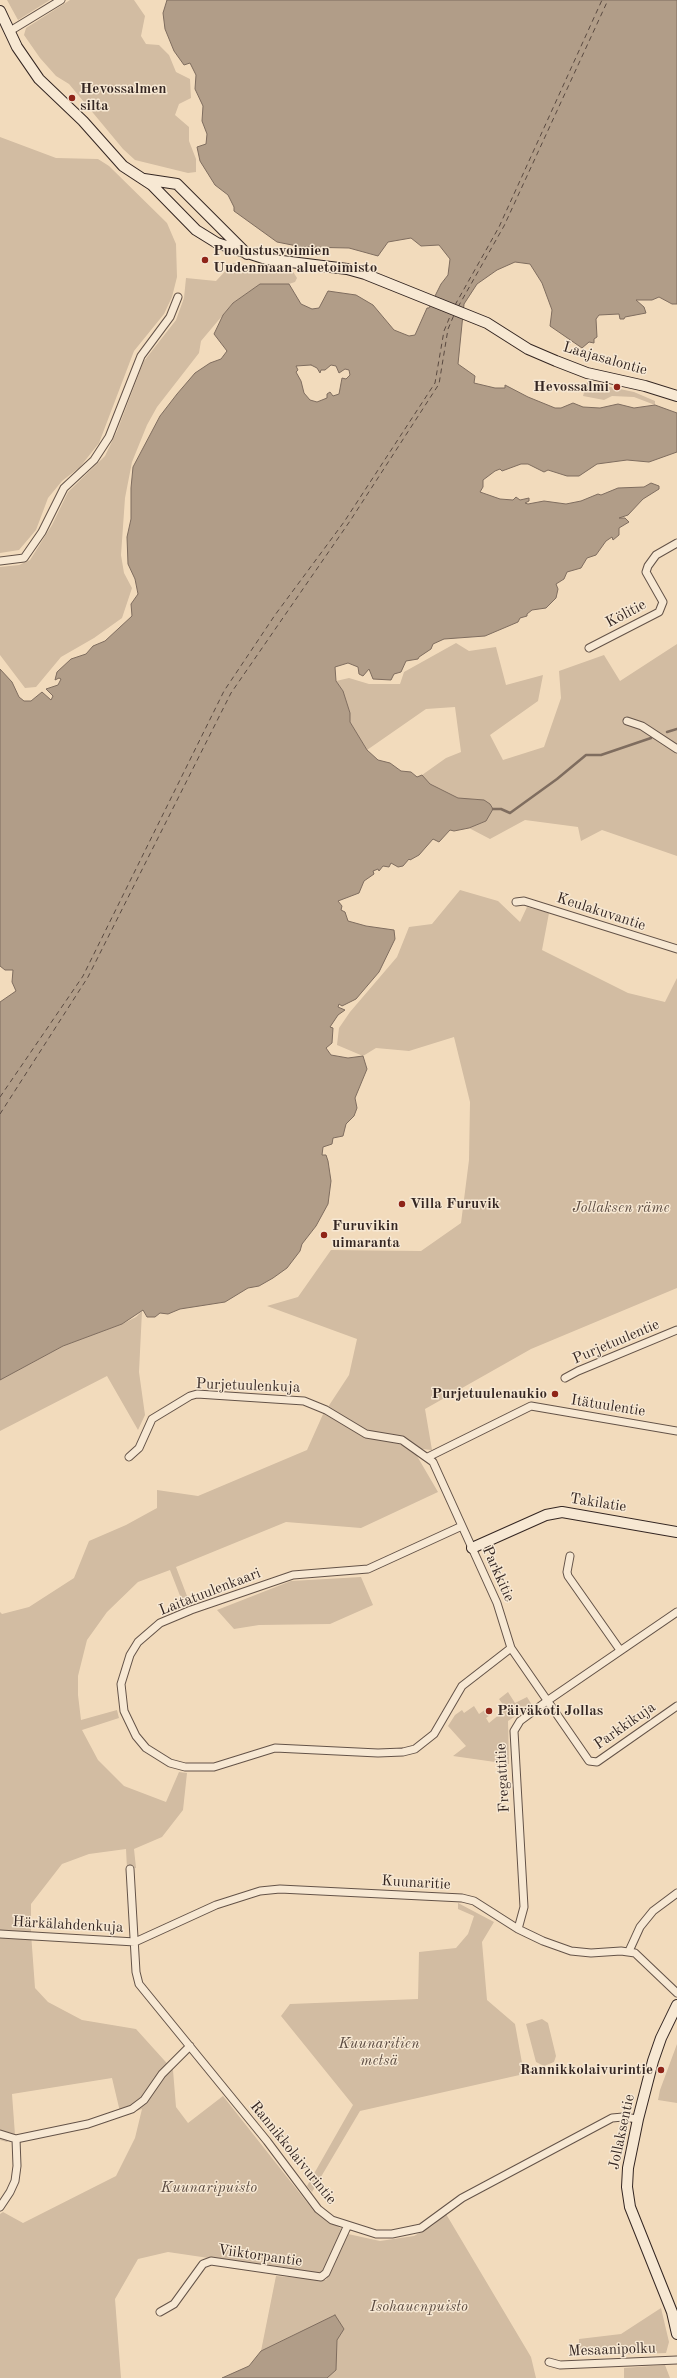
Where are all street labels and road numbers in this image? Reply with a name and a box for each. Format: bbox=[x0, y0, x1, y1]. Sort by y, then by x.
street label: Laajasalontie bbox=[561, 338, 649, 380]
street label: Kölitie bbox=[603, 596, 649, 632]
street label: Keulakuvantie bbox=[554, 889, 648, 935]
street label: Purjetuulentie bbox=[570, 1316, 662, 1368]
street label: Purjetuulenkuja bbox=[196, 1375, 300, 1397]
street label: Itätuulentie bbox=[570, 1391, 646, 1421]
street label: Takilatie bbox=[569, 1490, 627, 1516]
street label: Parkkitie bbox=[478, 1543, 518, 1605]
street label: Laitatuulenkaari bbox=[157, 1564, 263, 1620]
street label: Parkkikuja bbox=[591, 1698, 659, 1754]
street label: Fregattitie bbox=[492, 1743, 514, 1813]
street label: Kuunaritie bbox=[381, 1872, 451, 1894]
street label: Härkälahdenkuja bbox=[12, 1913, 124, 1937]
street label: Jollaksentie bbox=[605, 2093, 639, 2171]
street label: Rannikkolaivurintie bbox=[246, 2098, 340, 2208]
street label: Viiktorpantie bbox=[217, 2241, 303, 2271]
street label: Mesaanipolku bbox=[568, 2339, 656, 2361]

